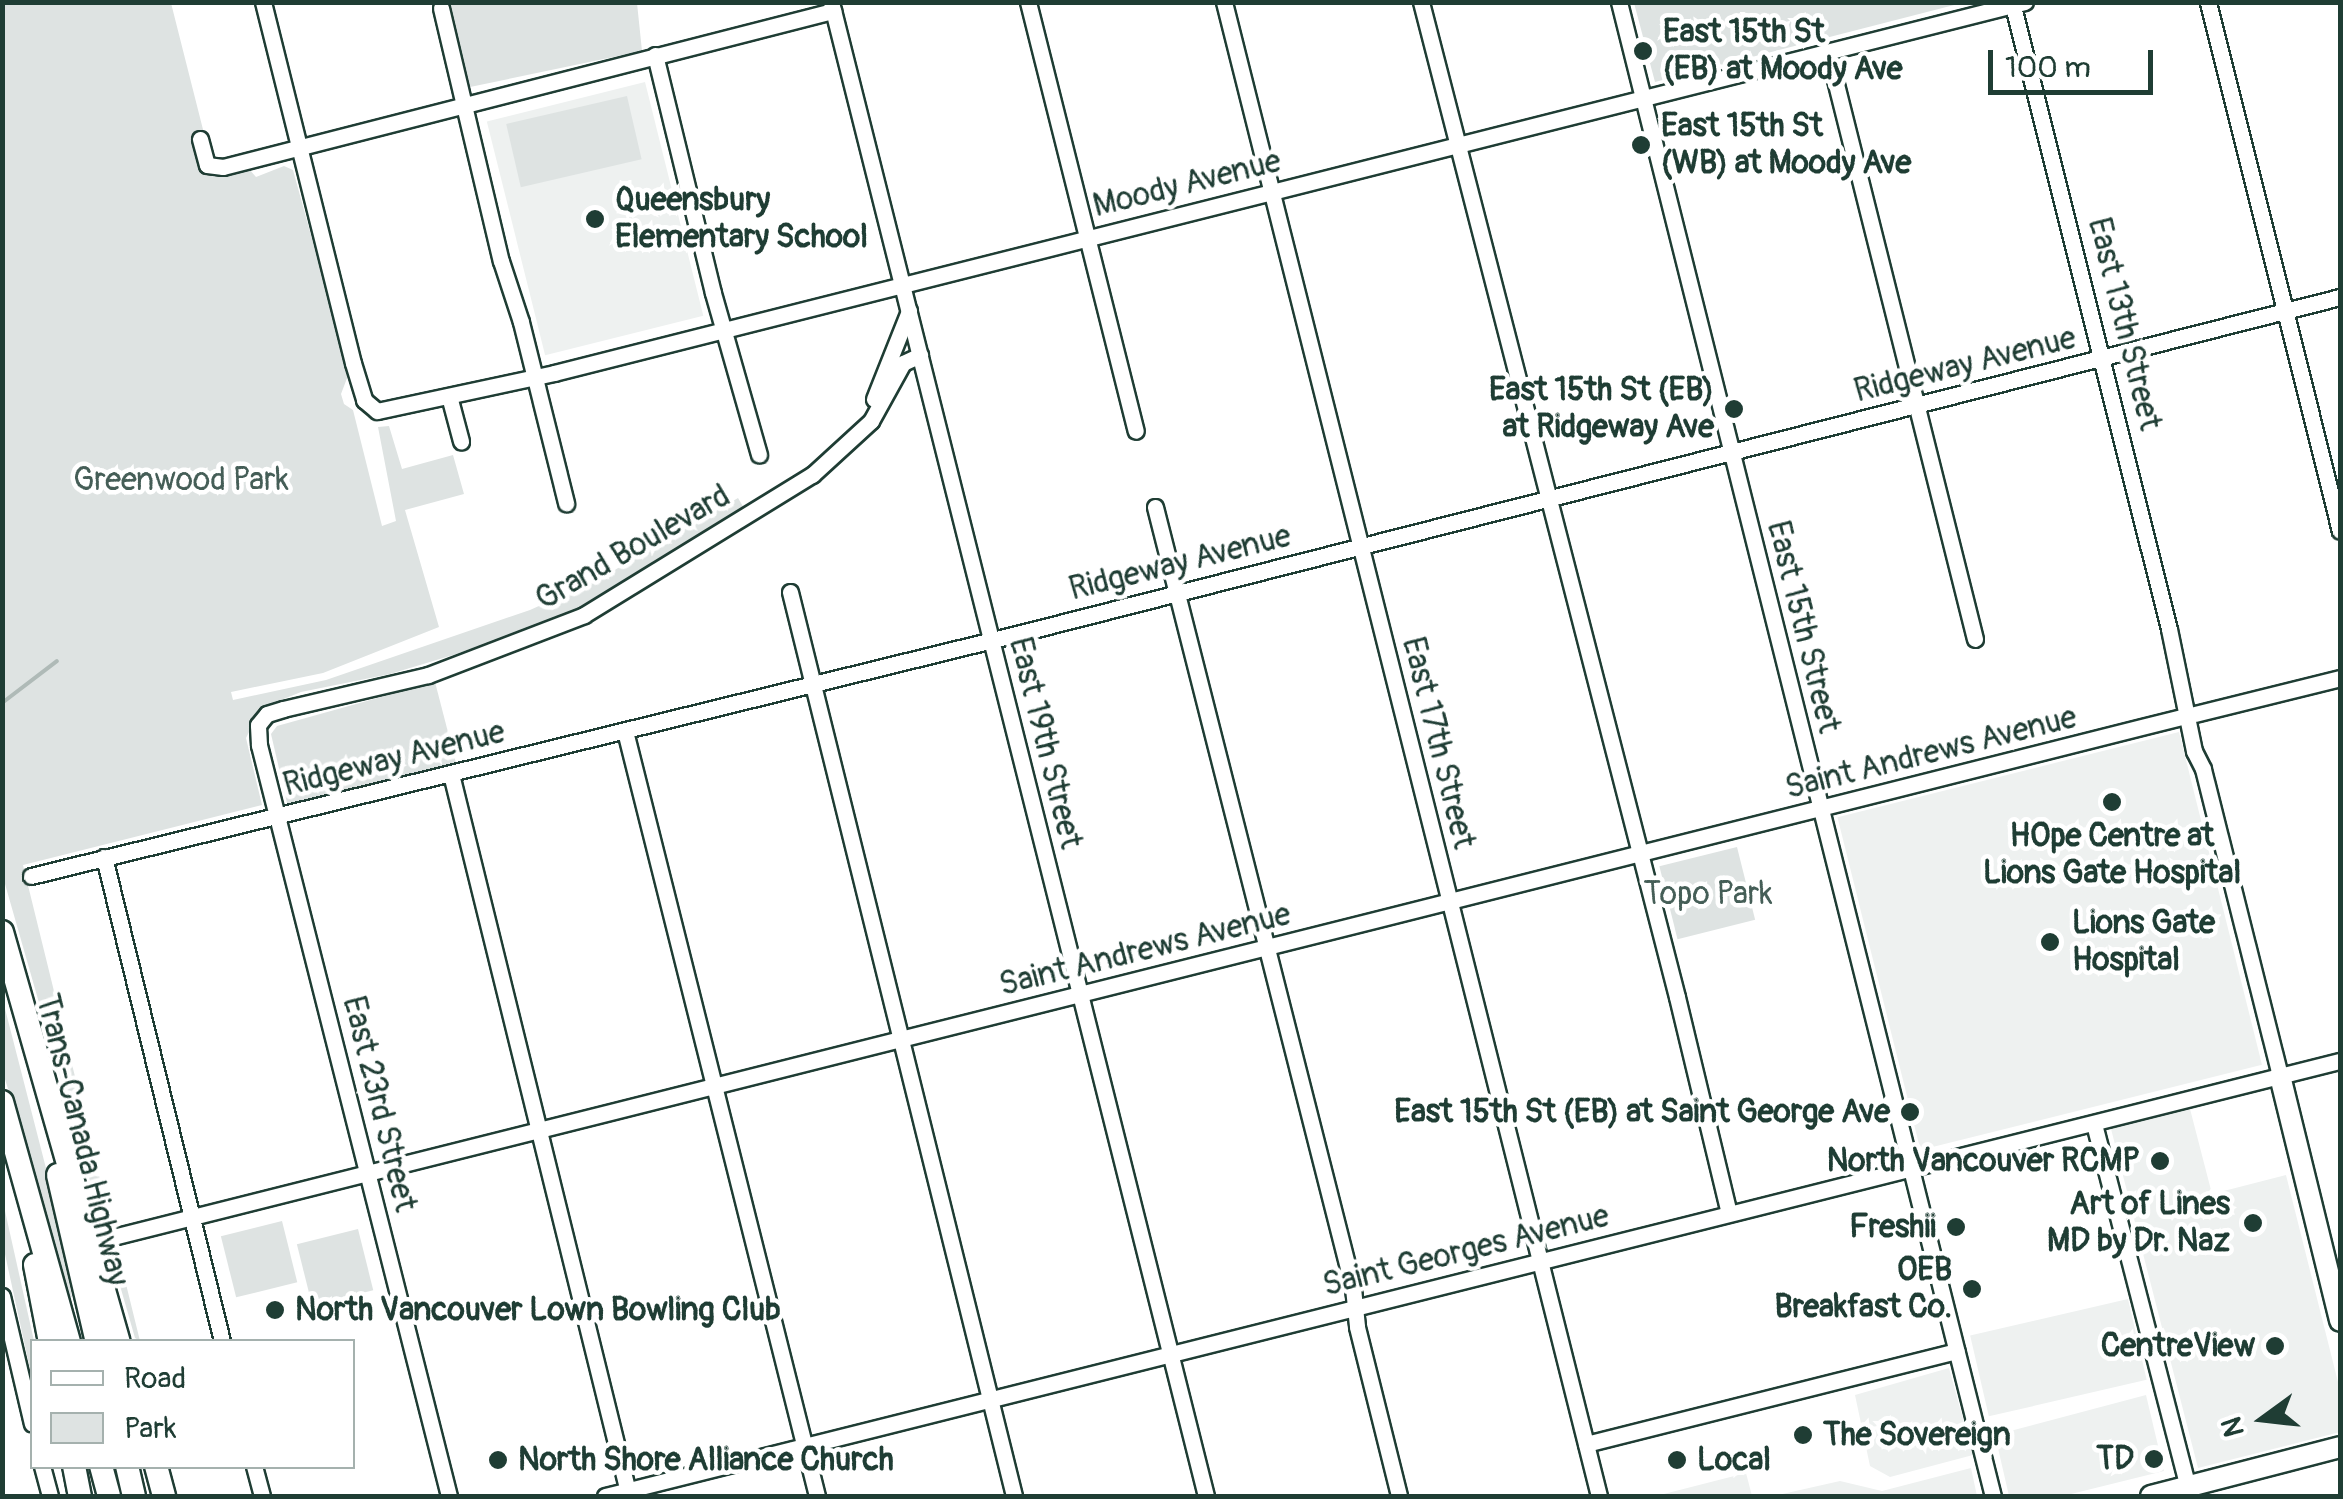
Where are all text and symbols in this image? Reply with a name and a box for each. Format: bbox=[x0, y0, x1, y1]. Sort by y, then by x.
place label: East 15th St (EB) at Moody Ave bbox=[1663, 14, 1903, 89]
scale bar bbox=[1993, 30, 2158, 92]
marker: East 15th St (EB) at Moody Ave bbox=[1632, 40, 1654, 62]
text: 100 m bbox=[2005, 49, 2091, 86]
place label: East 15th St (WB) at Moody Ave bbox=[1661, 108, 1911, 183]
marker: East 15th St (WB) at Moody Ave bbox=[1630, 134, 1652, 156]
street label: Moody Avenue bbox=[1089, 142, 1285, 226]
place label: Queensbury Elementary School bbox=[615, 182, 868, 257]
marker: Queensbury Elementary School bbox=[584, 208, 606, 230]
street label: East 13th Street bbox=[2079, 214, 2169, 434]
street label: Ridgeway Avenue bbox=[1850, 319, 2080, 411]
place label: East 15th St (EB) at Ridgeway Ave bbox=[1489, 372, 1714, 447]
marker: East 15th St (EB) at Ridgeway Ave bbox=[1723, 398, 1745, 420]
park label: Greenwood Park bbox=[73, 461, 289, 499]
street label: Grand Boulevard bbox=[529, 477, 737, 619]
street label: Ridgeway Avenue bbox=[1065, 517, 1295, 609]
street label: East 15th Street bbox=[1758, 517, 1848, 737]
street label: East 19th Street bbox=[1000, 633, 1090, 853]
street label: East 17th Street bbox=[1393, 633, 1483, 853]
street label: Saint Andrews Avenue bbox=[1781, 698, 2081, 808]
street label: Ridgeway Avenue bbox=[279, 713, 509, 805]
marker: HOpe Centre at Lions Gate Hospital bbox=[2101, 791, 2123, 813]
place label: HOpe Centre at Lions Gate Hospital bbox=[1983, 818, 2241, 893]
park label: Topo Park bbox=[1643, 875, 1773, 913]
street label: Saint Andrews Avenue bbox=[995, 895, 1295, 1005]
place label: Lions Gate Hospital bbox=[2072, 905, 2215, 980]
marker: Lions Gate Hospital bbox=[2037, 929, 2063, 955]
street label: Trans-Canada Highway bbox=[27, 990, 137, 1290]
street label: East 23rd Street bbox=[334, 992, 424, 1216]
place label: East 15th St (EB) at Saint George Ave bbox=[1394, 1093, 1890, 1131]
marker: East 15th St (EB) at Saint George Ave bbox=[1899, 1101, 1921, 1123]
place label: North Vancouver RCMP bbox=[1827, 1142, 2140, 1180]
marker: North Vancouver RCMP bbox=[2149, 1150, 2171, 1172]
place label: Art of Lines MD by Dr. Naz bbox=[2047, 1186, 2230, 1261]
street label: Saint Georges Avenue bbox=[1319, 1197, 1613, 1305]
place label: Freshii bbox=[1849, 1208, 1936, 1246]
marker: Art of Lines MD by Dr. Naz bbox=[2240, 1210, 2266, 1236]
marker: Freshii bbox=[1945, 1216, 1967, 1238]
place label: OEB Breakfast Co. bbox=[1774, 1252, 1952, 1327]
marker: OEB Breakfast Co. bbox=[1961, 1278, 1983, 1300]
place label: North Vancouver Lown Bowling Club bbox=[295, 1291, 781, 1329]
marker: North Vancouver Lown Bowling Club bbox=[264, 1299, 286, 1321]
place label: CentreView bbox=[2101, 1327, 2255, 1365]
marker: CentreView bbox=[2264, 1335, 2286, 1357]
legend bbox=[30, 1339, 355, 1469]
text: Road bbox=[124, 1360, 186, 1397]
north arrow bbox=[2213, 1369, 2313, 1469]
text: Park bbox=[124, 1410, 177, 1447]
text: N bbox=[2214, 1413, 2253, 1441]
place label: The Sovereign bbox=[1823, 1416, 2011, 1454]
marker: The Sovereign bbox=[1792, 1424, 1814, 1446]
place label: TD bbox=[2096, 1440, 2134, 1478]
place label: North Shore Alliance Church bbox=[518, 1441, 894, 1479]
place label: Local bbox=[1697, 1441, 1771, 1479]
marker: TD bbox=[2143, 1448, 2165, 1470]
marker: North Shore Alliance Church bbox=[487, 1449, 509, 1471]
marker: Local bbox=[1666, 1449, 1688, 1471]

